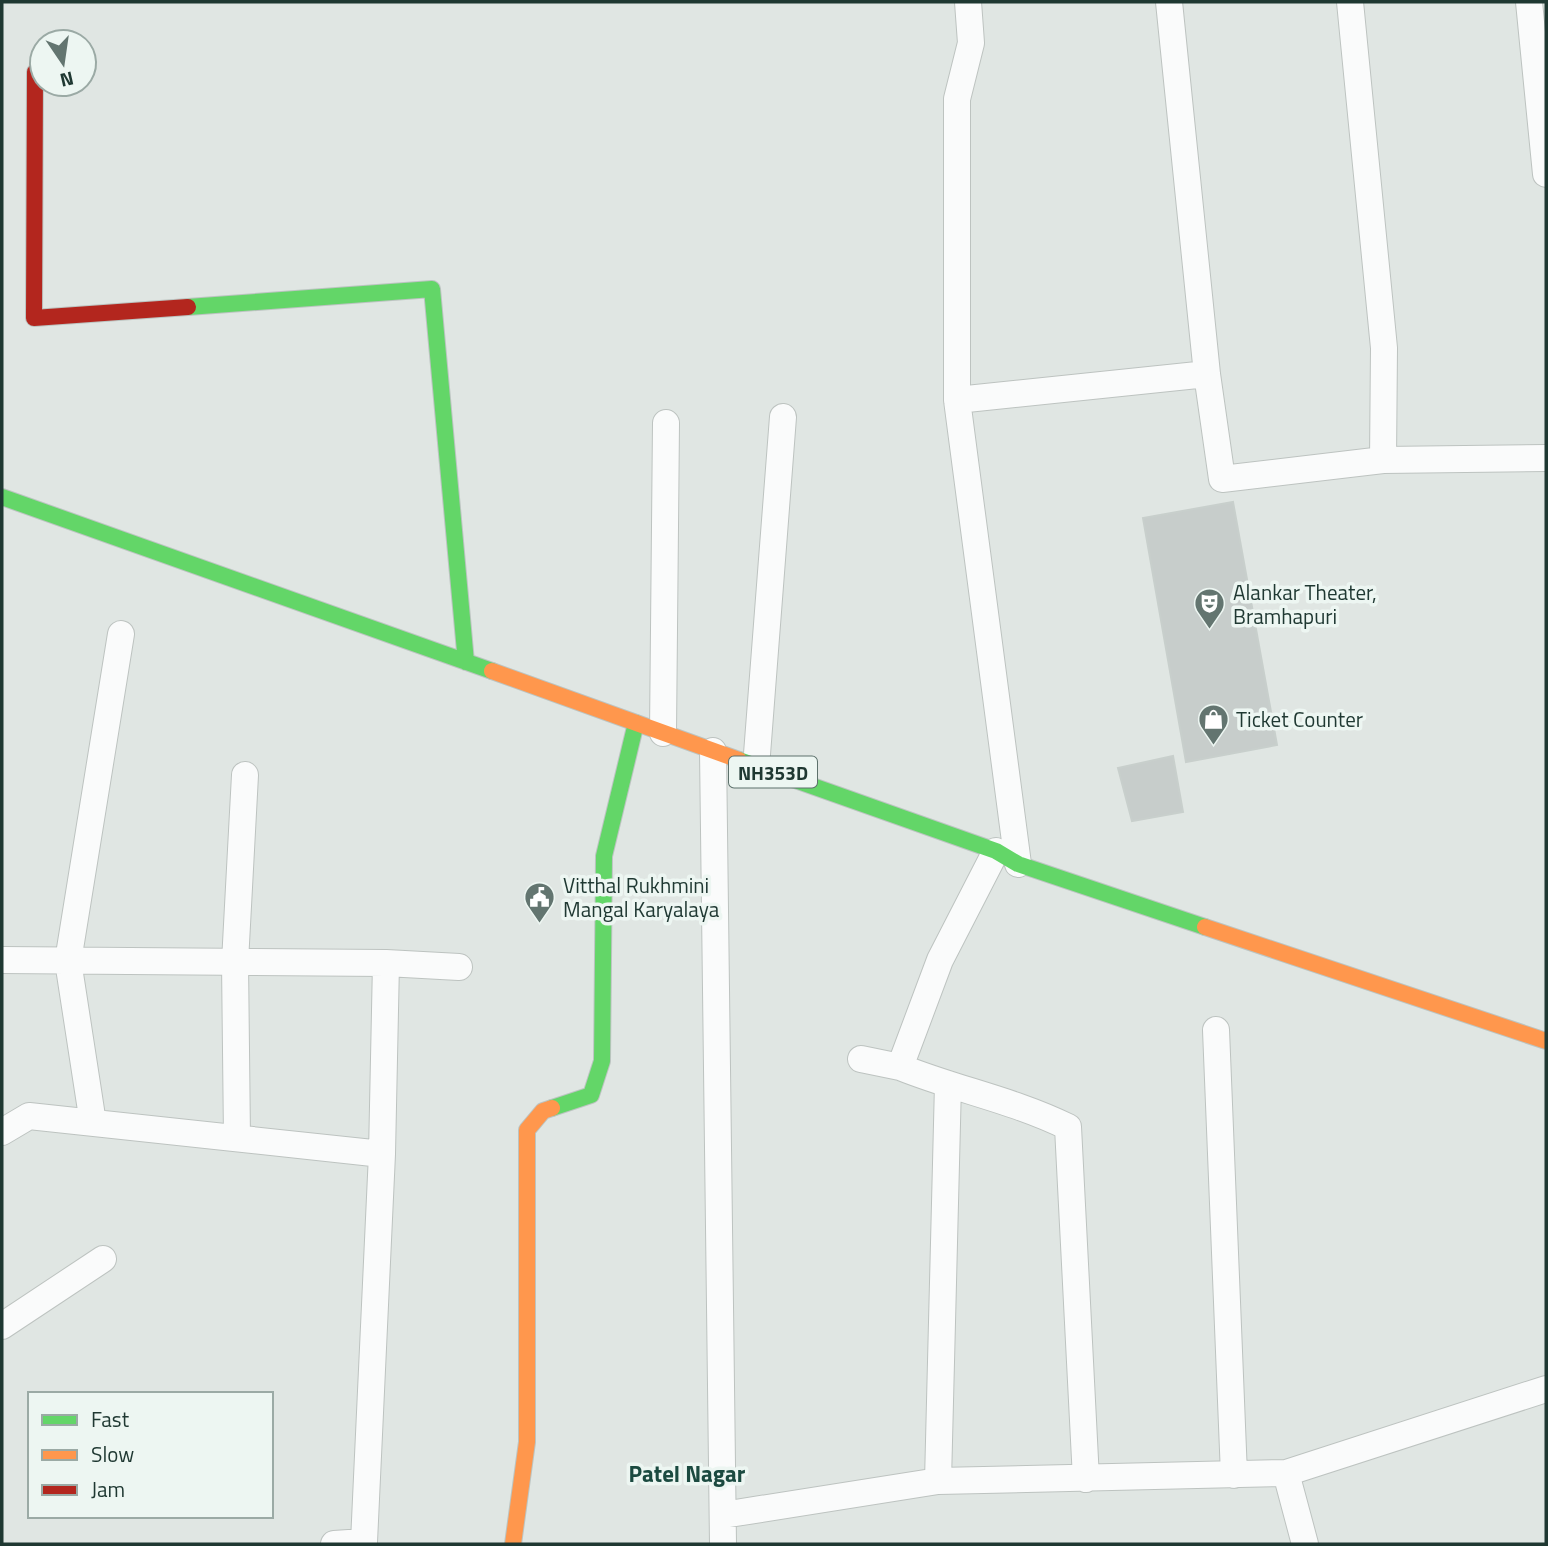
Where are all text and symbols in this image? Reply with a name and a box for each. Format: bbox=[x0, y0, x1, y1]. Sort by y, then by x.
north arrow bbox=[28, 28, 98, 98]
text: N bbox=[57, 64, 77, 96]
place label: Alankar Theater, Bramhapuri bbox=[1233, 576, 1377, 632]
theatre icon: Alankar Theater, Bramhapuri bbox=[1193, 587, 1227, 631]
shop icon: Ticket Counter bbox=[1196, 702, 1230, 746]
place label: Ticket Counter bbox=[1236, 703, 1363, 735]
road number: NH353D bbox=[729, 757, 817, 788]
place label: Vitthal Rukhmini Mangal Karyalaya bbox=[563, 869, 720, 925]
public building icon: Vitthal Rukhmini Mangal Karyalaya bbox=[523, 880, 557, 924]
legend bbox=[28, 1392, 273, 1518]
text: Fast bbox=[91, 1403, 130, 1435]
text: Slow bbox=[91, 1438, 134, 1470]
district label: Patel Nagar bbox=[629, 1456, 746, 1491]
text: Jam bbox=[91, 1473, 125, 1505]

